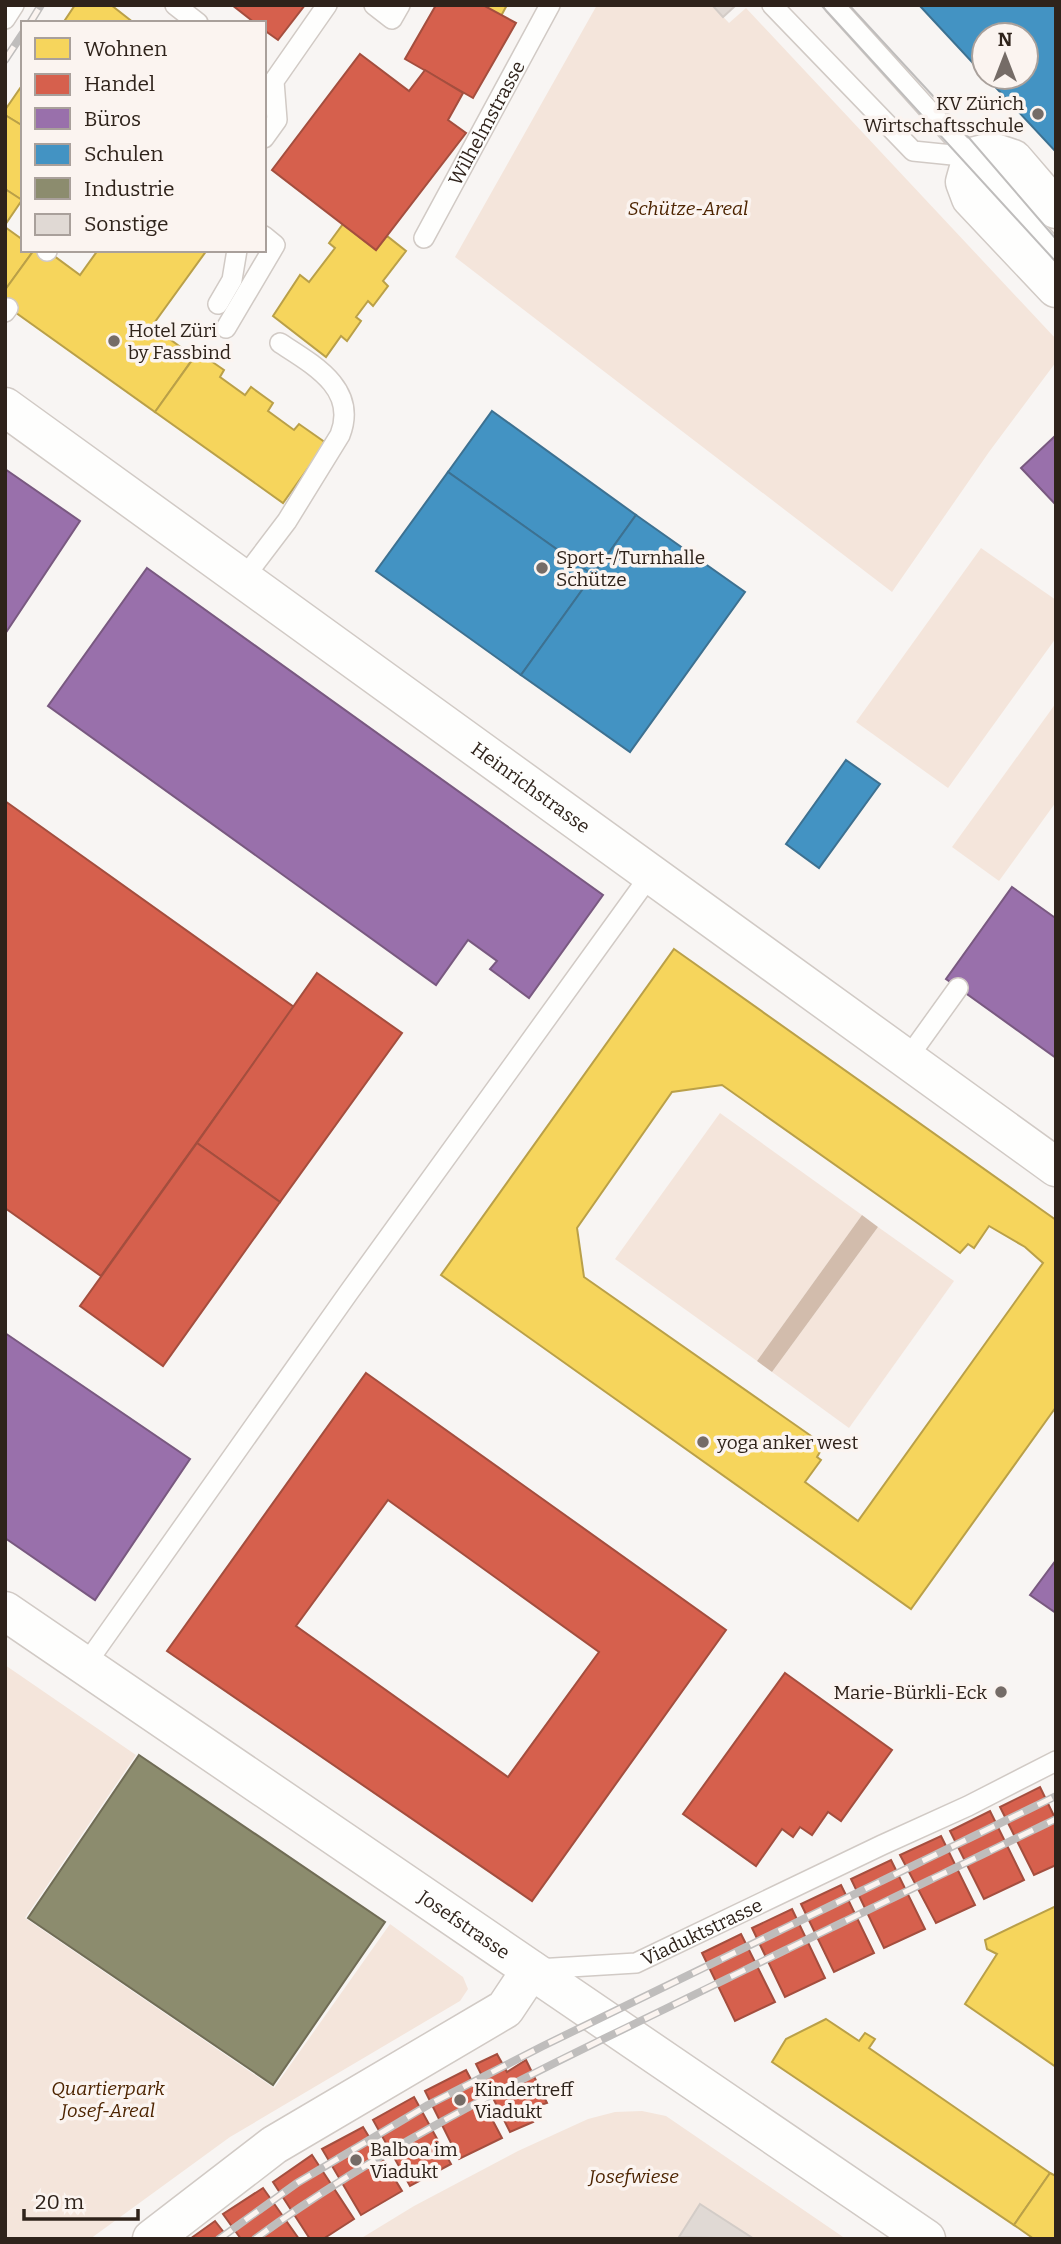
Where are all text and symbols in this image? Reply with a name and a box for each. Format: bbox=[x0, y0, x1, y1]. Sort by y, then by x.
legend bbox=[21, 21, 266, 252]
north arrow bbox=[970, 21, 1040, 91]
text: N bbox=[998, 28, 1013, 51]
text: Wohnen bbox=[84, 36, 167, 62]
street label: Wilhelmstrasse bbox=[444, 57, 530, 189]
text: Handel bbox=[84, 71, 155, 97]
place label: KV Zürich Wirtschaftsschule bbox=[863, 92, 1024, 137]
text: Büros bbox=[84, 106, 141, 132]
marker: KV Zürich Wirtschaftsschule bbox=[1030, 106, 1046, 122]
text: Schulen bbox=[84, 141, 164, 167]
text: Industrie bbox=[84, 176, 175, 202]
park label: Schütze-Areal bbox=[628, 197, 748, 220]
text: Sonstige bbox=[84, 211, 169, 237]
place label: Hotel Züri by Fassbind bbox=[128, 319, 231, 364]
marker: Hotel Züri by Fassbind bbox=[106, 333, 122, 349]
place label: Sport-/Turnhalle Schütze bbox=[556, 546, 705, 591]
marker: Sport-/Turnhalle Schütze bbox=[534, 560, 550, 576]
street label: Heinrichstrasse bbox=[467, 737, 594, 838]
place label: yoga anker west bbox=[716, 1431, 859, 1454]
marker: yoga anker west bbox=[695, 1434, 711, 1450]
place label: Marie-Bürkli-Eck bbox=[833, 1681, 987, 1704]
marker: Marie-Bürkli-Eck bbox=[993, 1684, 1009, 1700]
street label: Josefstrasse bbox=[413, 1885, 514, 1964]
street label: Viaduktstrasse bbox=[638, 1893, 766, 1971]
park label: Quartierpark Josef-Areal bbox=[51, 2077, 166, 2122]
place label: Kindertreff Viadukt bbox=[474, 2078, 574, 2123]
marker: Kindertreff Viadukt bbox=[452, 2092, 468, 2108]
place label: Balboa im Viadukt bbox=[370, 2138, 458, 2183]
marker: Balboa im Viadukt bbox=[348, 2152, 364, 2168]
park label: Josefwiese bbox=[587, 2165, 679, 2188]
scale bar bbox=[24, 2178, 138, 2222]
text: 20 m bbox=[35, 2189, 84, 2215]

